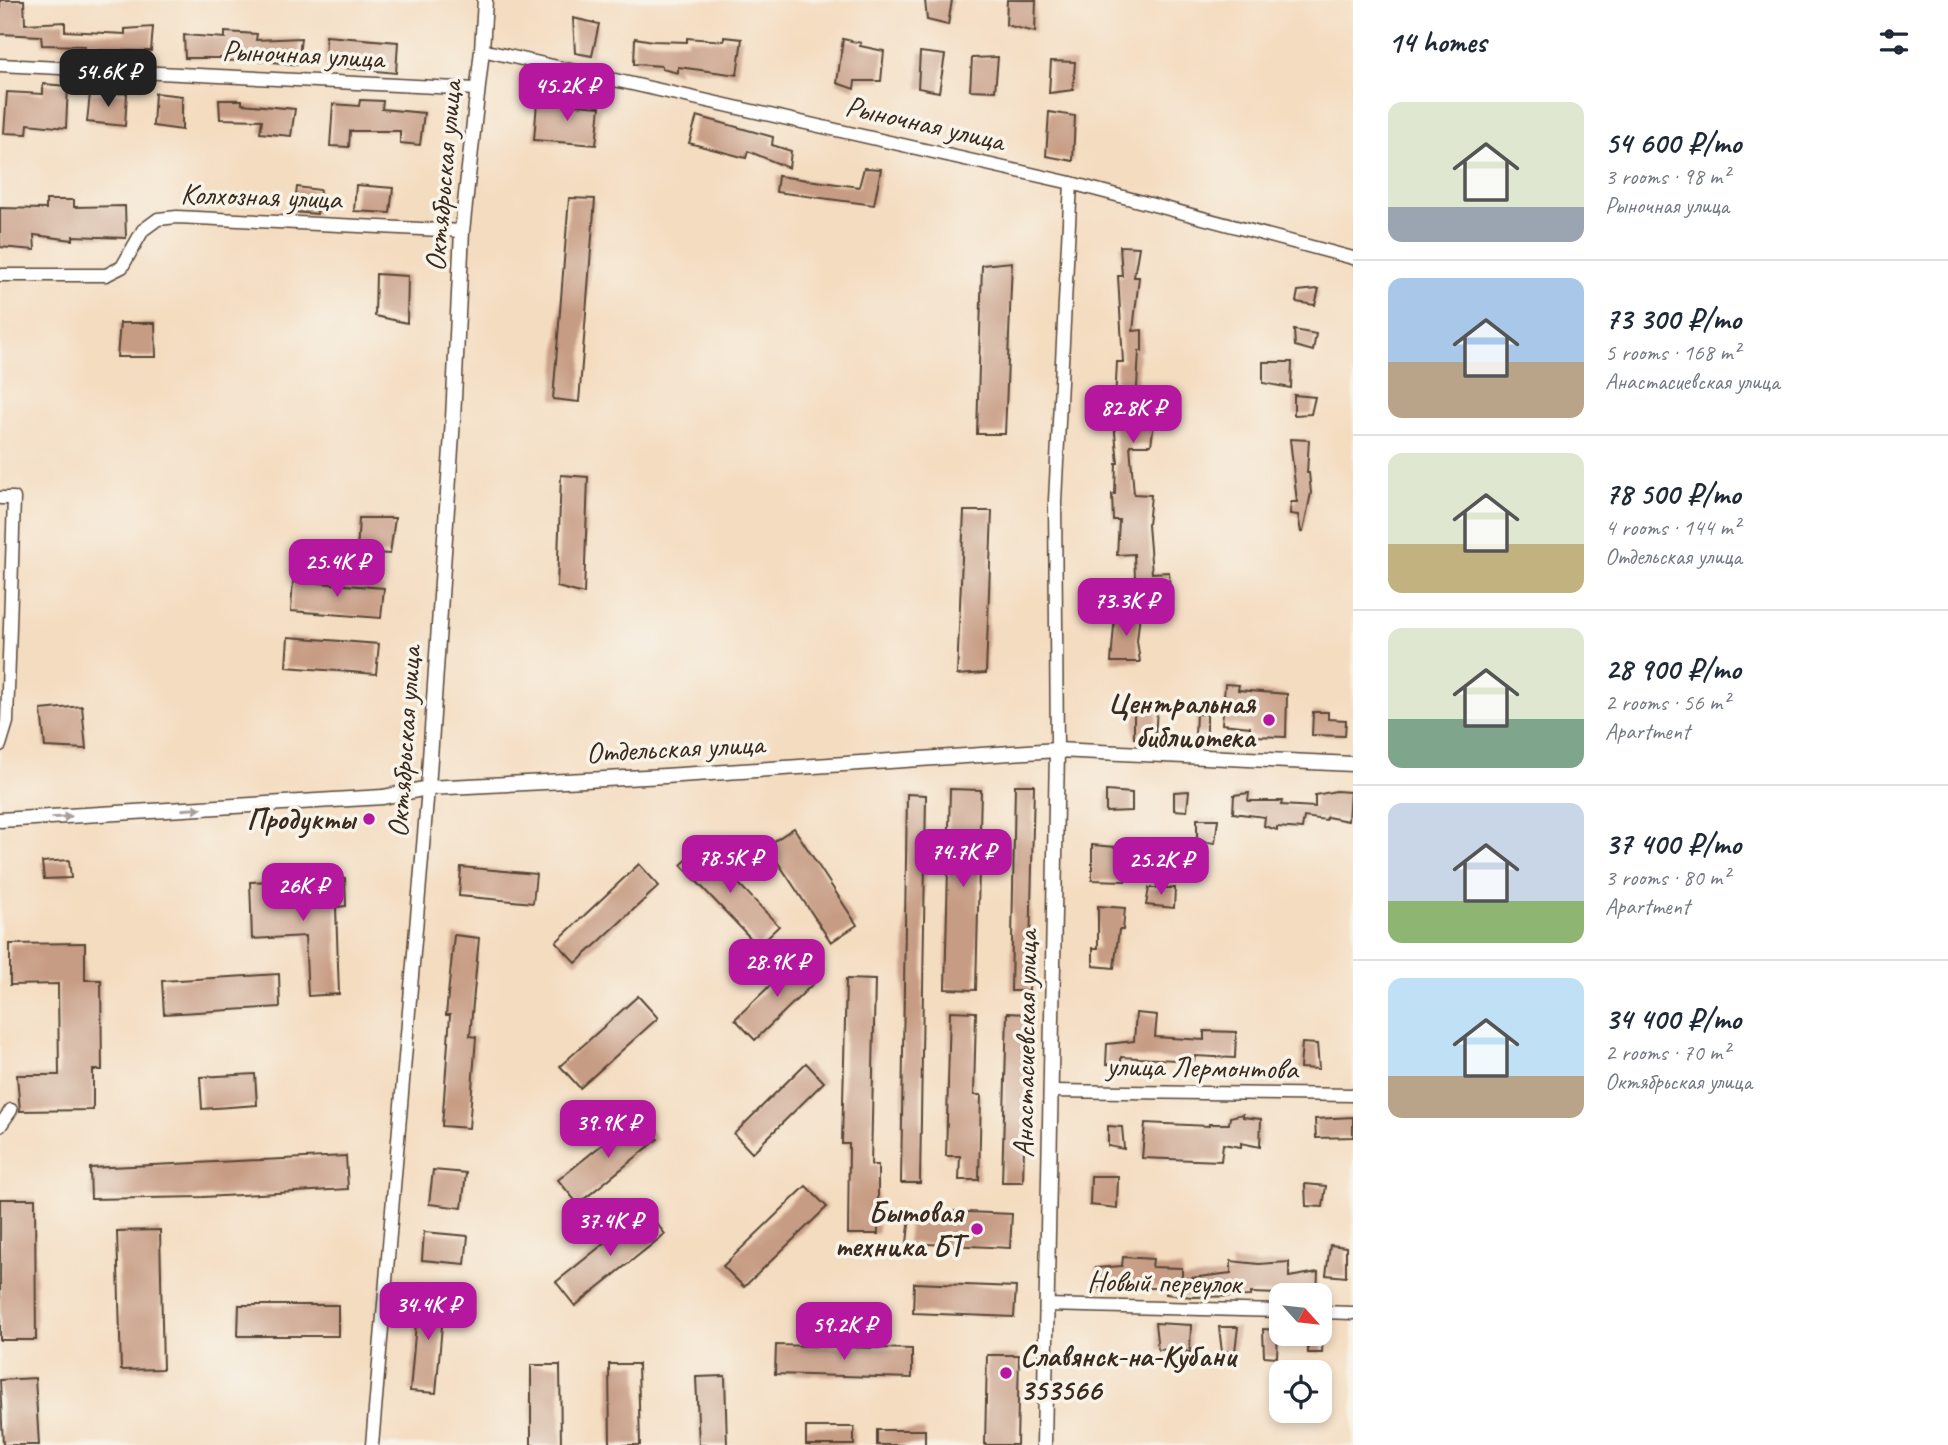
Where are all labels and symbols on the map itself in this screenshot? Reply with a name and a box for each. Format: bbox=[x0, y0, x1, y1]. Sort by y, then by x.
street label: Рыночная улица bbox=[221, 31, 387, 77]
pin: 54.6K ₽ bbox=[43, 50, 173, 109]
pin: 45.2K ₽ bbox=[502, 64, 632, 123]
street label: Октябрьская улица bbox=[416, 76, 471, 273]
street label: Рыночная улица bbox=[842, 86, 1011, 160]
street label: Колхозная улица bbox=[180, 174, 344, 218]
pin: 82.8K ₽ bbox=[1068, 386, 1198, 445]
pin: 25.4K ₽ bbox=[272, 540, 402, 599]
pin: 73.3K ₽ bbox=[1061, 578, 1191, 638]
street label: Октябрьская улица bbox=[378, 642, 430, 839]
place label: Центральная библиотека bbox=[1108, 684, 1257, 756]
marker: Центральная библиотека bbox=[1261, 712, 1277, 728]
street label: Отдельская улица bbox=[585, 724, 768, 772]
place label: Продукты bbox=[247, 800, 357, 839]
one-way arrow bbox=[182, 803, 204, 814]
one-way arrow bbox=[51, 811, 73, 822]
marker: Продукты bbox=[361, 811, 377, 827]
pin: 74.7K ₽ bbox=[898, 830, 1028, 889]
pin: 78.5K ₽ bbox=[665, 836, 795, 895]
pin: 25.2K ₽ bbox=[1096, 838, 1226, 897]
pin: 26K ₽ bbox=[254, 864, 352, 923]
street label: Анастасиевская улица bbox=[1004, 927, 1046, 1158]
pin: 28.9K ₽ bbox=[712, 940, 842, 999]
street label: улица Лермонтова bbox=[1104, 1046, 1300, 1088]
pin: 39.9K ₽ bbox=[543, 1100, 673, 1160]
place label: Бытовая техника БТ bbox=[835, 1193, 970, 1265]
pin: 37.4K ₽ bbox=[545, 1198, 675, 1258]
marker: Бытовая техника БТ bbox=[969, 1221, 985, 1237]
street label: Новый переулок bbox=[1087, 1262, 1244, 1302]
pin: 34.4K ₽ bbox=[363, 1282, 493, 1342]
north arrow bbox=[1269, 1283, 1332, 1346]
pin: 59.2K ₽ bbox=[779, 1302, 909, 1362]
place label: Славянск-на-Кубани 353566 bbox=[1020, 1337, 1238, 1409]
marker: Славянск-на-Кубани 353566 bbox=[998, 1365, 1014, 1381]

